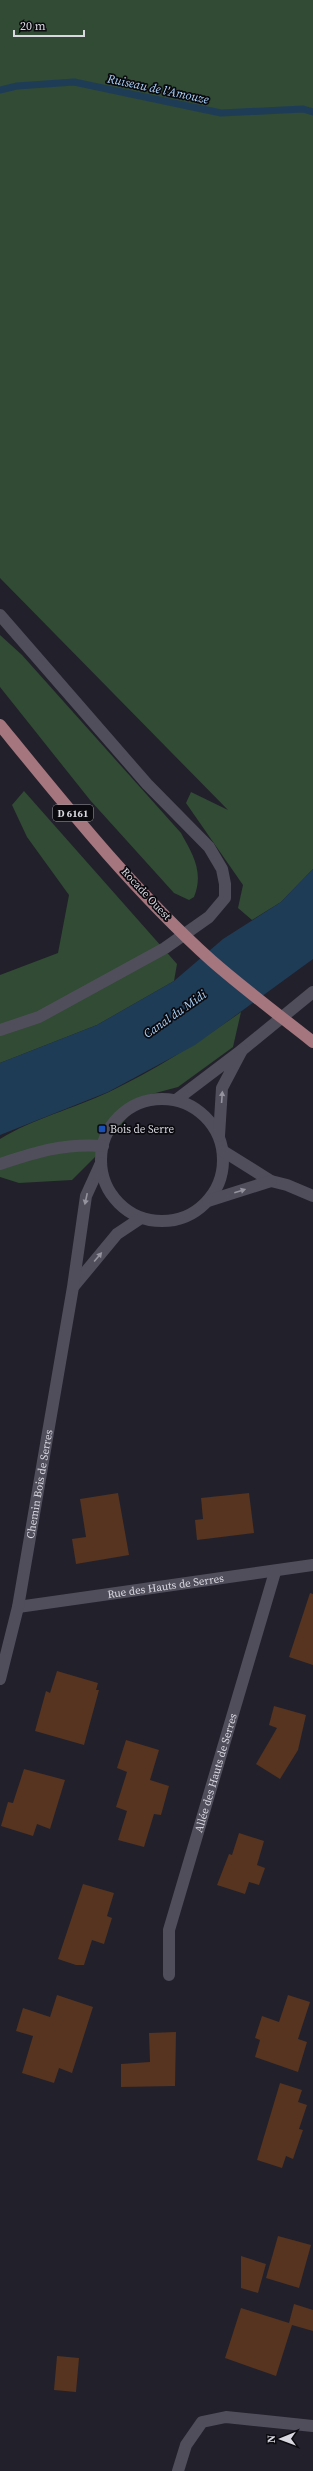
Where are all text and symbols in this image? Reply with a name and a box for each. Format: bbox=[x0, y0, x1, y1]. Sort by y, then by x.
scale bar bbox=[14, 12, 84, 38]
text: 20 m bbox=[20, 18, 46, 34]
water label: Ruiseau de l'Amouze bbox=[105, 70, 210, 108]
road number: D 6161 bbox=[53, 805, 93, 821]
street label: Rocade Ouest bbox=[118, 865, 174, 924]
water label: Canal du Midi bbox=[140, 986, 210, 1042]
one-way arrow bbox=[218, 1091, 225, 1103]
place label: Bois de Serre bbox=[110, 1122, 174, 1137]
marker: Bois de Serre bbox=[97, 1124, 107, 1134]
one-way arrow bbox=[234, 1188, 246, 1194]
one-way arrow bbox=[83, 1193, 89, 1205]
one-way arrow bbox=[94, 1252, 102, 1263]
street label: Chemin Bois de Serres bbox=[22, 1428, 56, 1540]
street label: Rue des Hauts de Serres bbox=[106, 1570, 225, 1602]
street label: Allée des Hauts de Serres bbox=[191, 1711, 240, 1834]
north arrow bbox=[261, 2419, 301, 2459]
text: N bbox=[264, 2435, 279, 2443]

